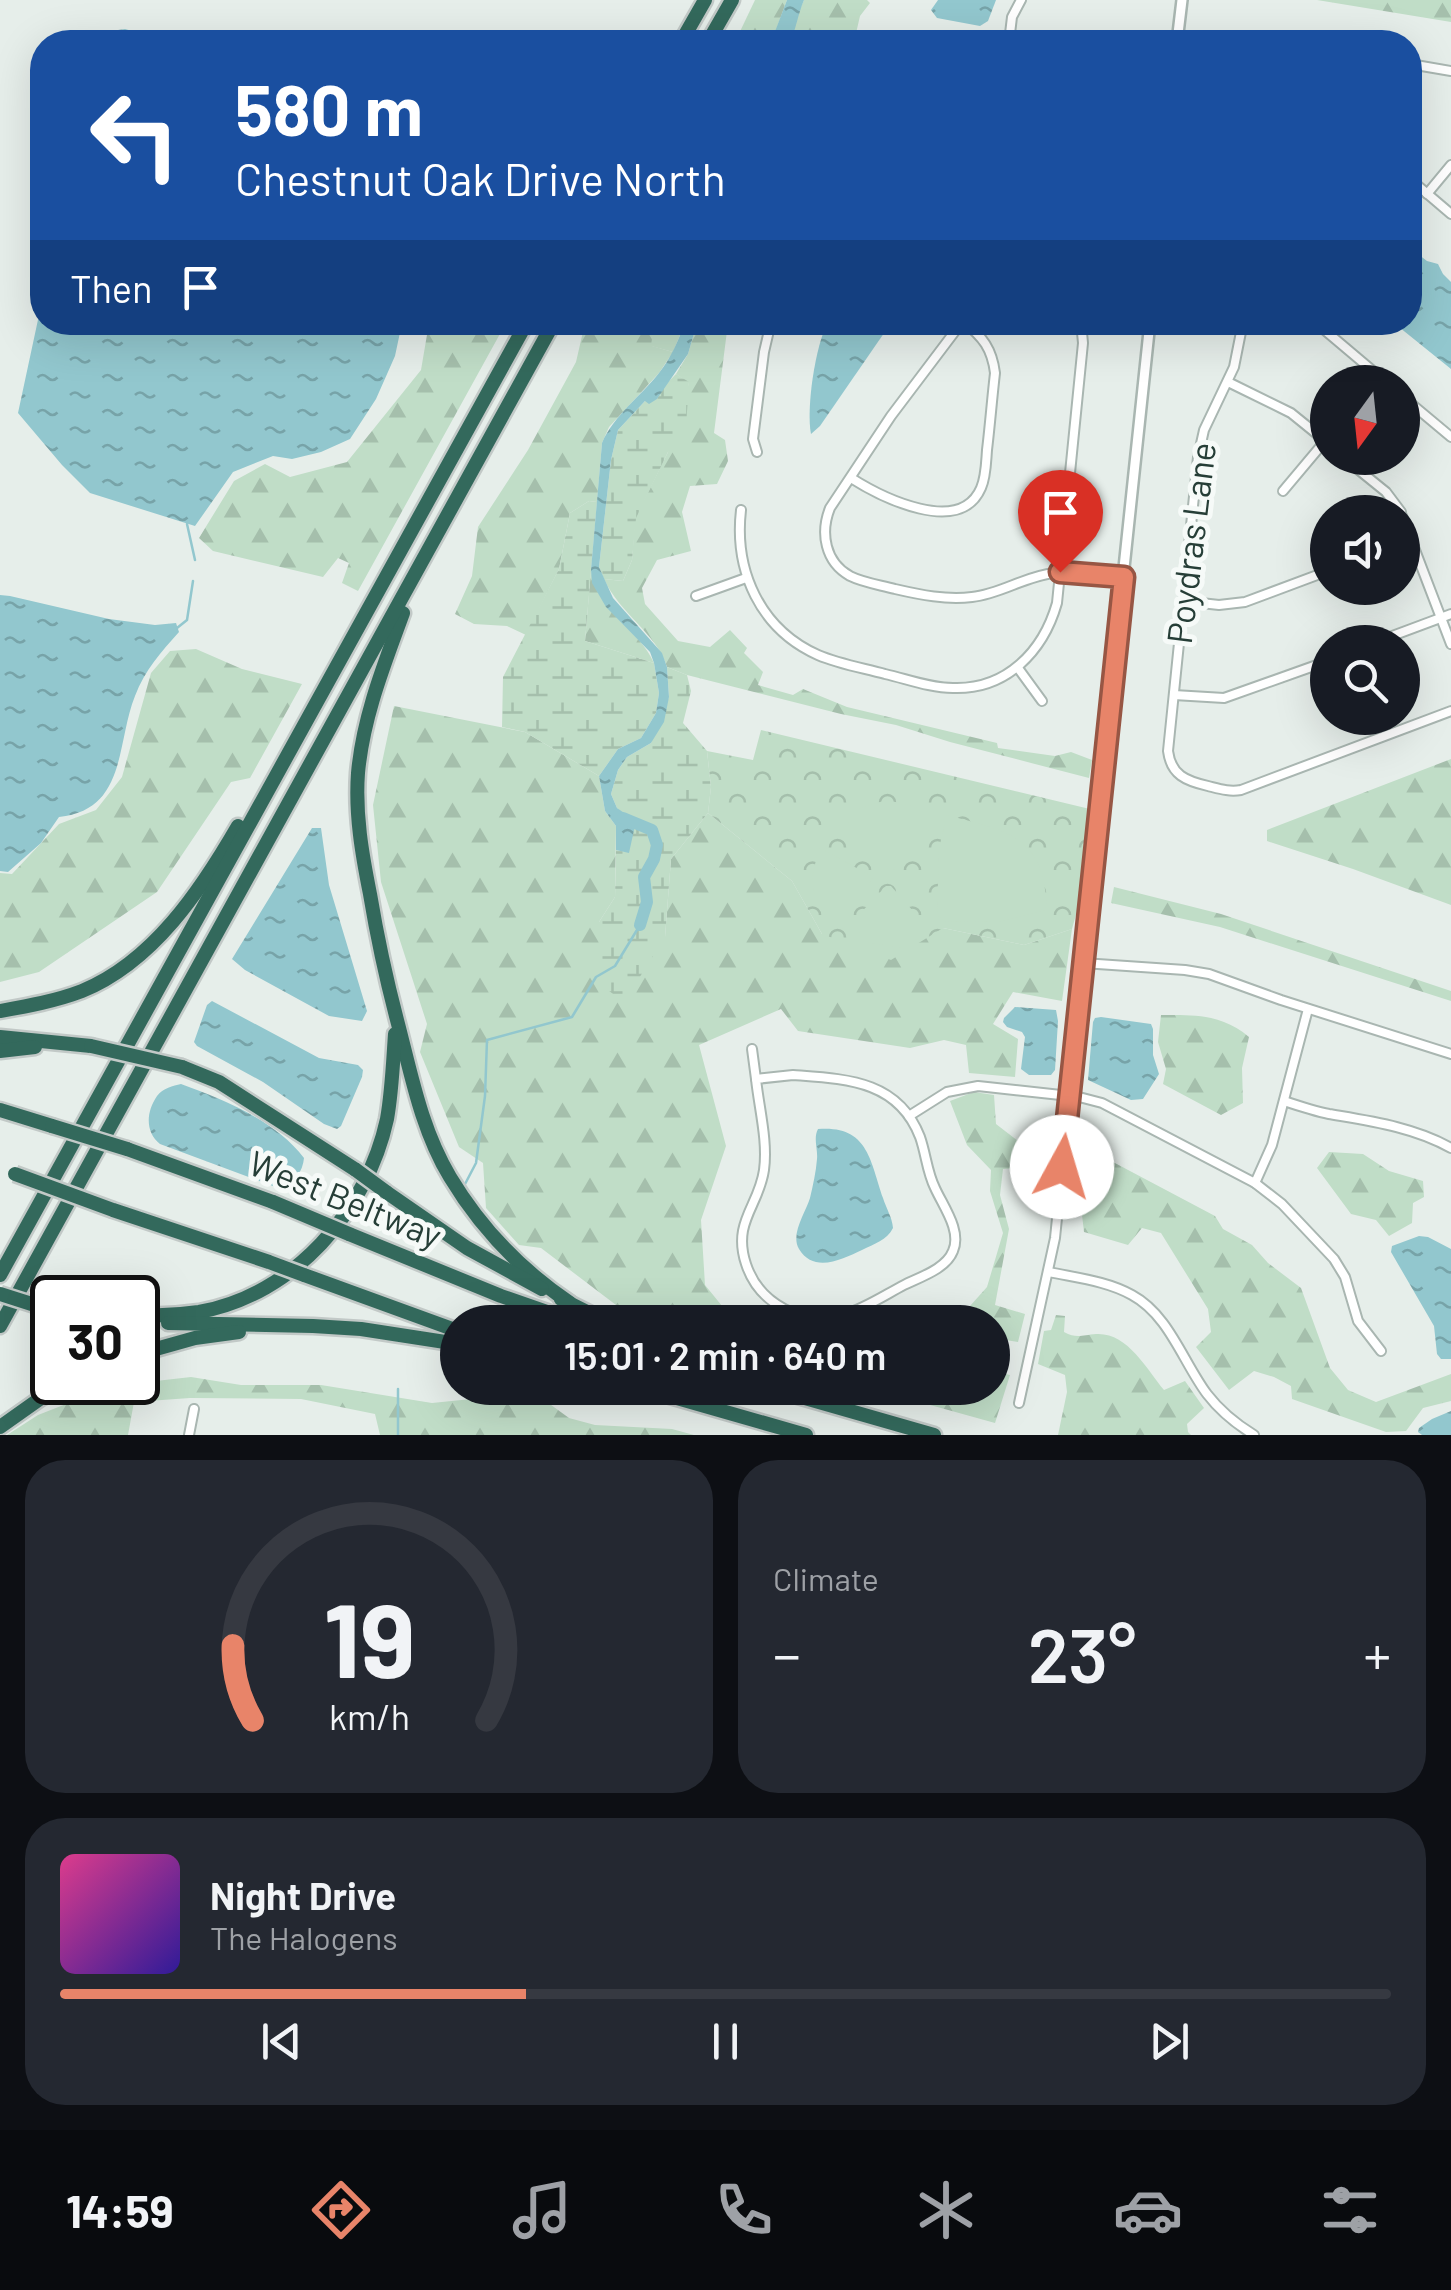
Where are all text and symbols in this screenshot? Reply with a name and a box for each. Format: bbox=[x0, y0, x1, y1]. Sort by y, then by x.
text: 580 m bbox=[235, 66, 423, 150]
icon: left bbox=[70, 70, 200, 200]
text: Chestnut Oak Drive North bbox=[235, 151, 726, 205]
icon: arrive bbox=[173, 260, 228, 315]
text: Then bbox=[70, 265, 153, 311]
north arrow bbox=[1310, 365, 1420, 475]
map controls bbox=[1310, 365, 1420, 735]
street label: Poydras Lane bbox=[1157, 440, 1223, 646]
pin bbox=[1018, 470, 1103, 573]
icon: arrive bbox=[1033, 485, 1088, 540]
button: sound bbox=[1310, 495, 1420, 605]
button: search bbox=[1310, 625, 1420, 735]
position arrow bbox=[1010, 1115, 1114, 1219]
street label: West Beltway bbox=[243, 1140, 448, 1256]
speed limit sign: 30 bbox=[30, 1275, 160, 1405]
text: 15:01 · 2 min · 640 m bbox=[564, 1332, 886, 1378]
text: Climate bbox=[773, 1559, 879, 1597]
text: 19 bbox=[323, 1574, 415, 1699]
text: 23° bbox=[1028, 1608, 1136, 1698]
text: − bbox=[773, 1620, 801, 1686]
text: + bbox=[1363, 1620, 1391, 1686]
text: km/h bbox=[329, 1694, 409, 1737]
text: Night Drive bbox=[210, 1872, 396, 1918]
text: The Halogens bbox=[210, 1918, 398, 1956]
icon: previous bbox=[254, 2014, 309, 2069]
icon: pause bbox=[698, 2014, 753, 2069]
icon: next bbox=[1142, 2014, 1197, 2069]
icon: directions bbox=[306, 2175, 376, 2245]
icon: music bbox=[507, 2175, 577, 2245]
icon: phone bbox=[709, 2175, 779, 2245]
icon: climate bbox=[911, 2175, 981, 2245]
icon: car bbox=[1113, 2175, 1183, 2245]
icon: filters bbox=[1315, 2175, 1385, 2245]
text: 14:59 bbox=[66, 2183, 174, 2237]

